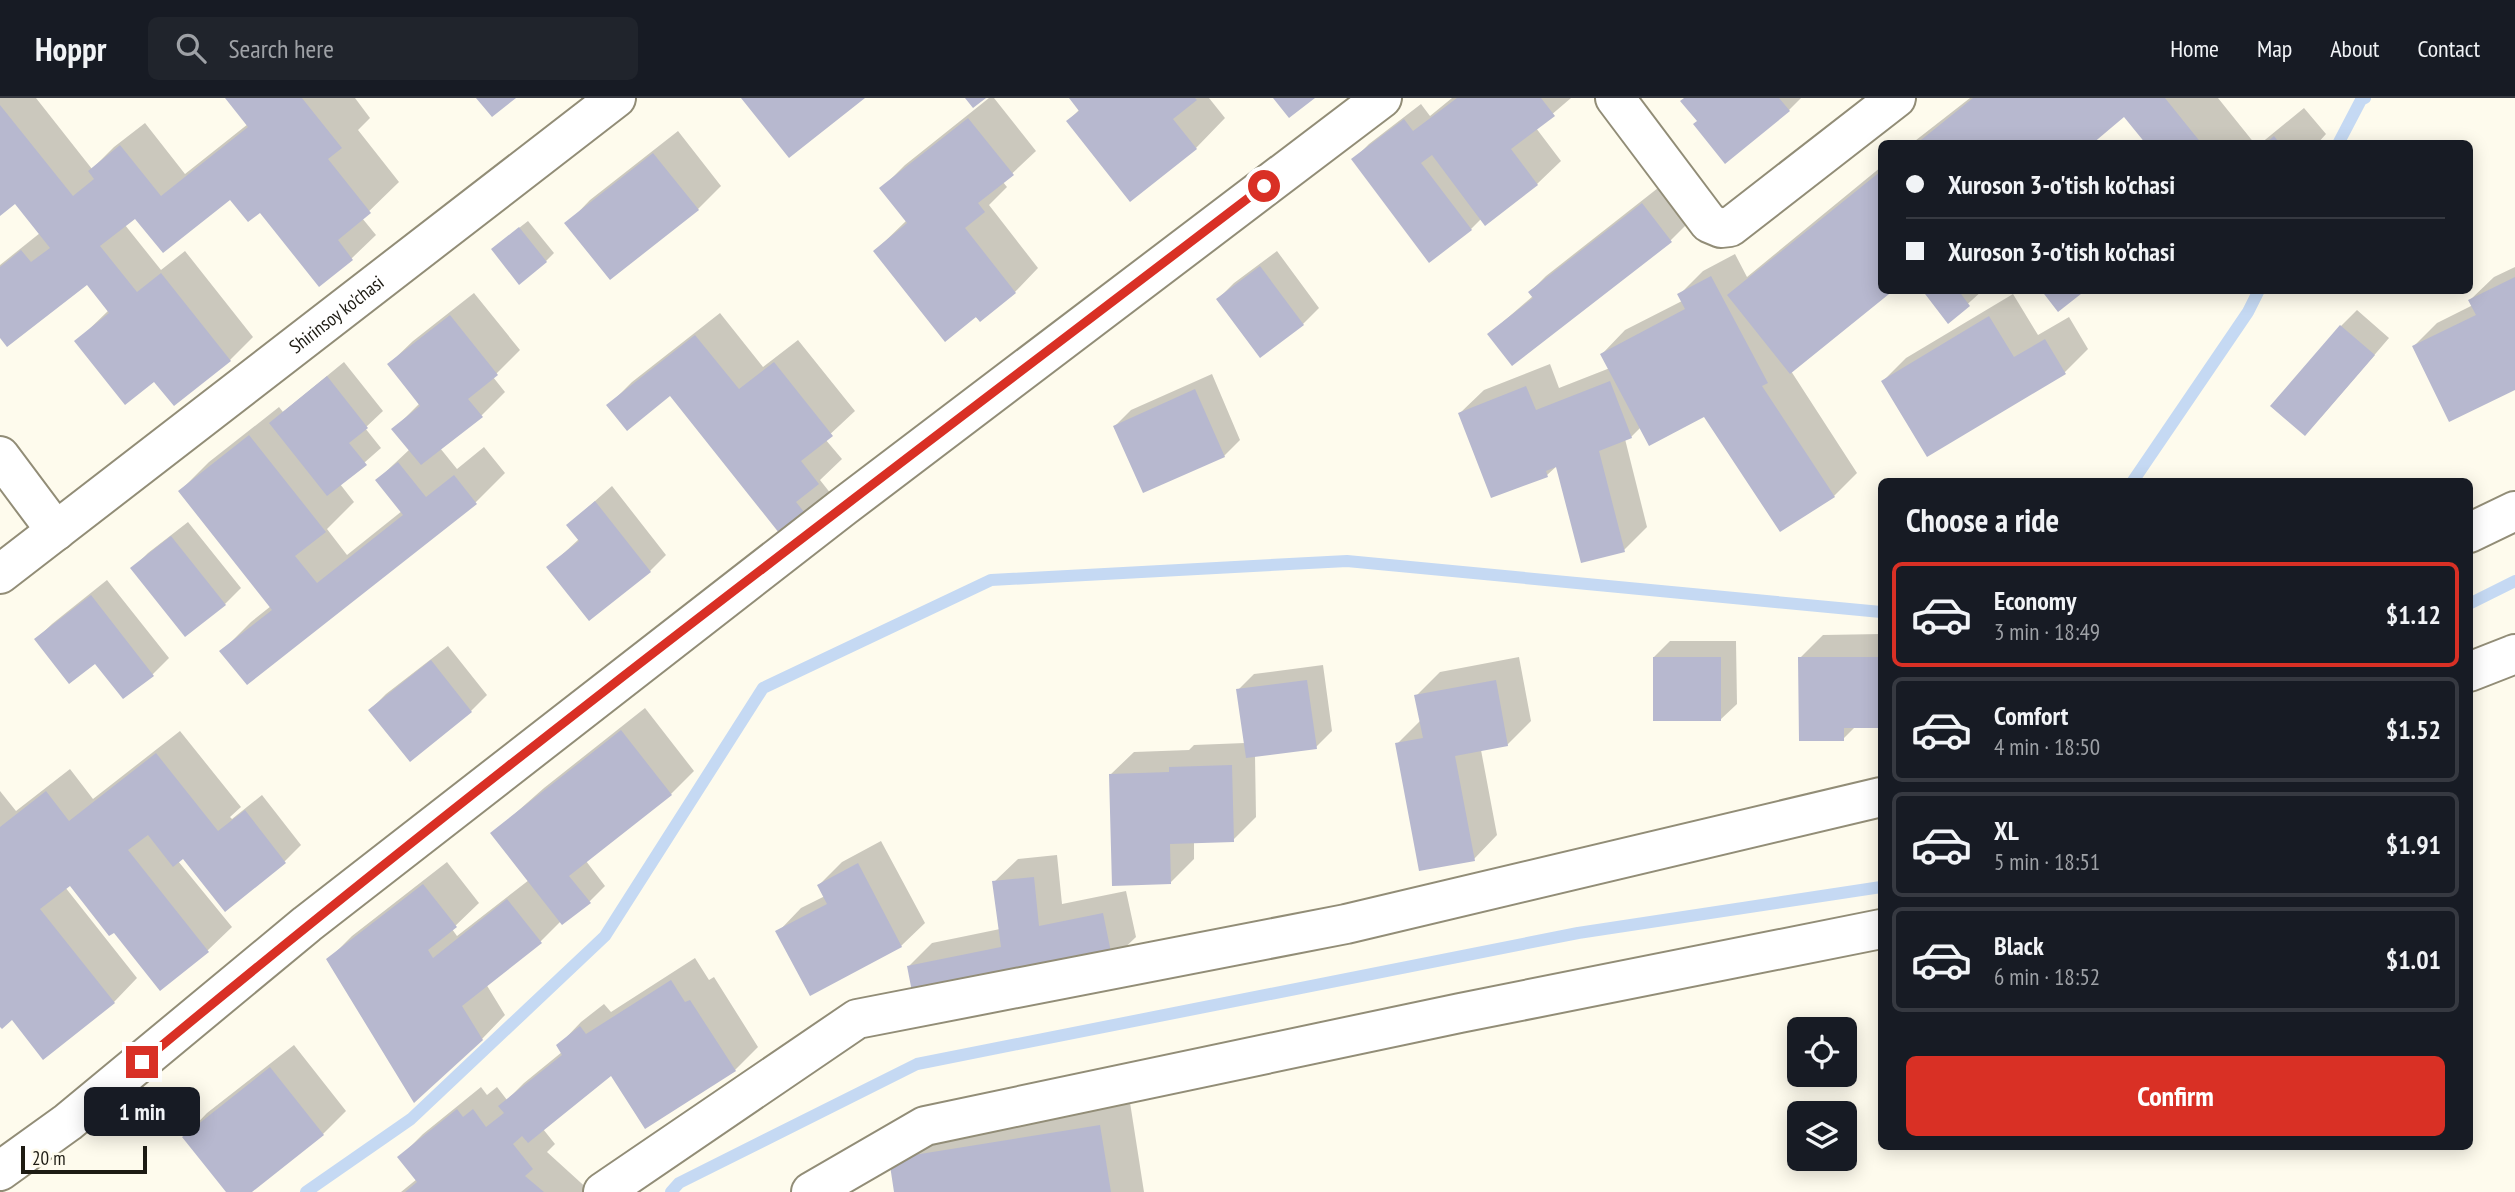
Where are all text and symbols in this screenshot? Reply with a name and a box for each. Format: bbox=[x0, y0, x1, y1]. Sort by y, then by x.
search box bbox=[148, 17, 638, 80]
text: Hoppr bbox=[35, 27, 106, 70]
icon: search bbox=[172, 29, 210, 67]
text: Search here bbox=[228, 32, 334, 65]
text: Home bbox=[2170, 33, 2219, 64]
text: Map bbox=[2257, 33, 2292, 64]
text: About bbox=[2330, 33, 2379, 64]
text: Contact bbox=[2417, 33, 2480, 64]
text: Xuroson 3-o'tish ko'chasi bbox=[1948, 168, 2175, 201]
route start bbox=[1248, 170, 1280, 202]
text: Xuroson 3-o'tish ko'chasi bbox=[1948, 235, 2175, 268]
street label: Shirinsoy ko'chasi bbox=[284, 270, 388, 358]
text: Choose a ride bbox=[1906, 499, 2059, 541]
icon: car bbox=[1910, 583, 1973, 646]
text: Economy bbox=[1994, 584, 2076, 617]
text: $1.12 bbox=[2386, 598, 2441, 631]
text: 3 min · 18:49 bbox=[1994, 617, 2100, 646]
icon: car bbox=[1910, 698, 1973, 761]
text: Comfort bbox=[1994, 699, 2068, 732]
text: $1.52 bbox=[2386, 713, 2441, 746]
text: 4 min · 18:50 bbox=[1994, 732, 2100, 761]
icon: car bbox=[1910, 813, 1973, 876]
text: XL bbox=[1994, 814, 2019, 847]
text: $1.91 bbox=[2386, 828, 2441, 861]
text: 5 min · 18:51 bbox=[1994, 847, 2100, 876]
icon: car bbox=[1910, 928, 1973, 991]
text: Black bbox=[1994, 929, 2044, 962]
text: $1.01 bbox=[2386, 943, 2441, 976]
text: 6 min · 18:52 bbox=[1994, 962, 2100, 991]
map controls bbox=[1787, 1017, 1857, 1171]
button: locate bbox=[1787, 1017, 1857, 1087]
route end bbox=[126, 1046, 158, 1078]
button: Confirm bbox=[1906, 1056, 2445, 1136]
callout: 1 min bbox=[84, 1086, 200, 1136]
text: 1 min bbox=[119, 1097, 165, 1126]
button: layers bbox=[1787, 1101, 1857, 1171]
scale bar bbox=[21, 1143, 147, 1175]
text: 20 m bbox=[32, 1146, 66, 1170]

